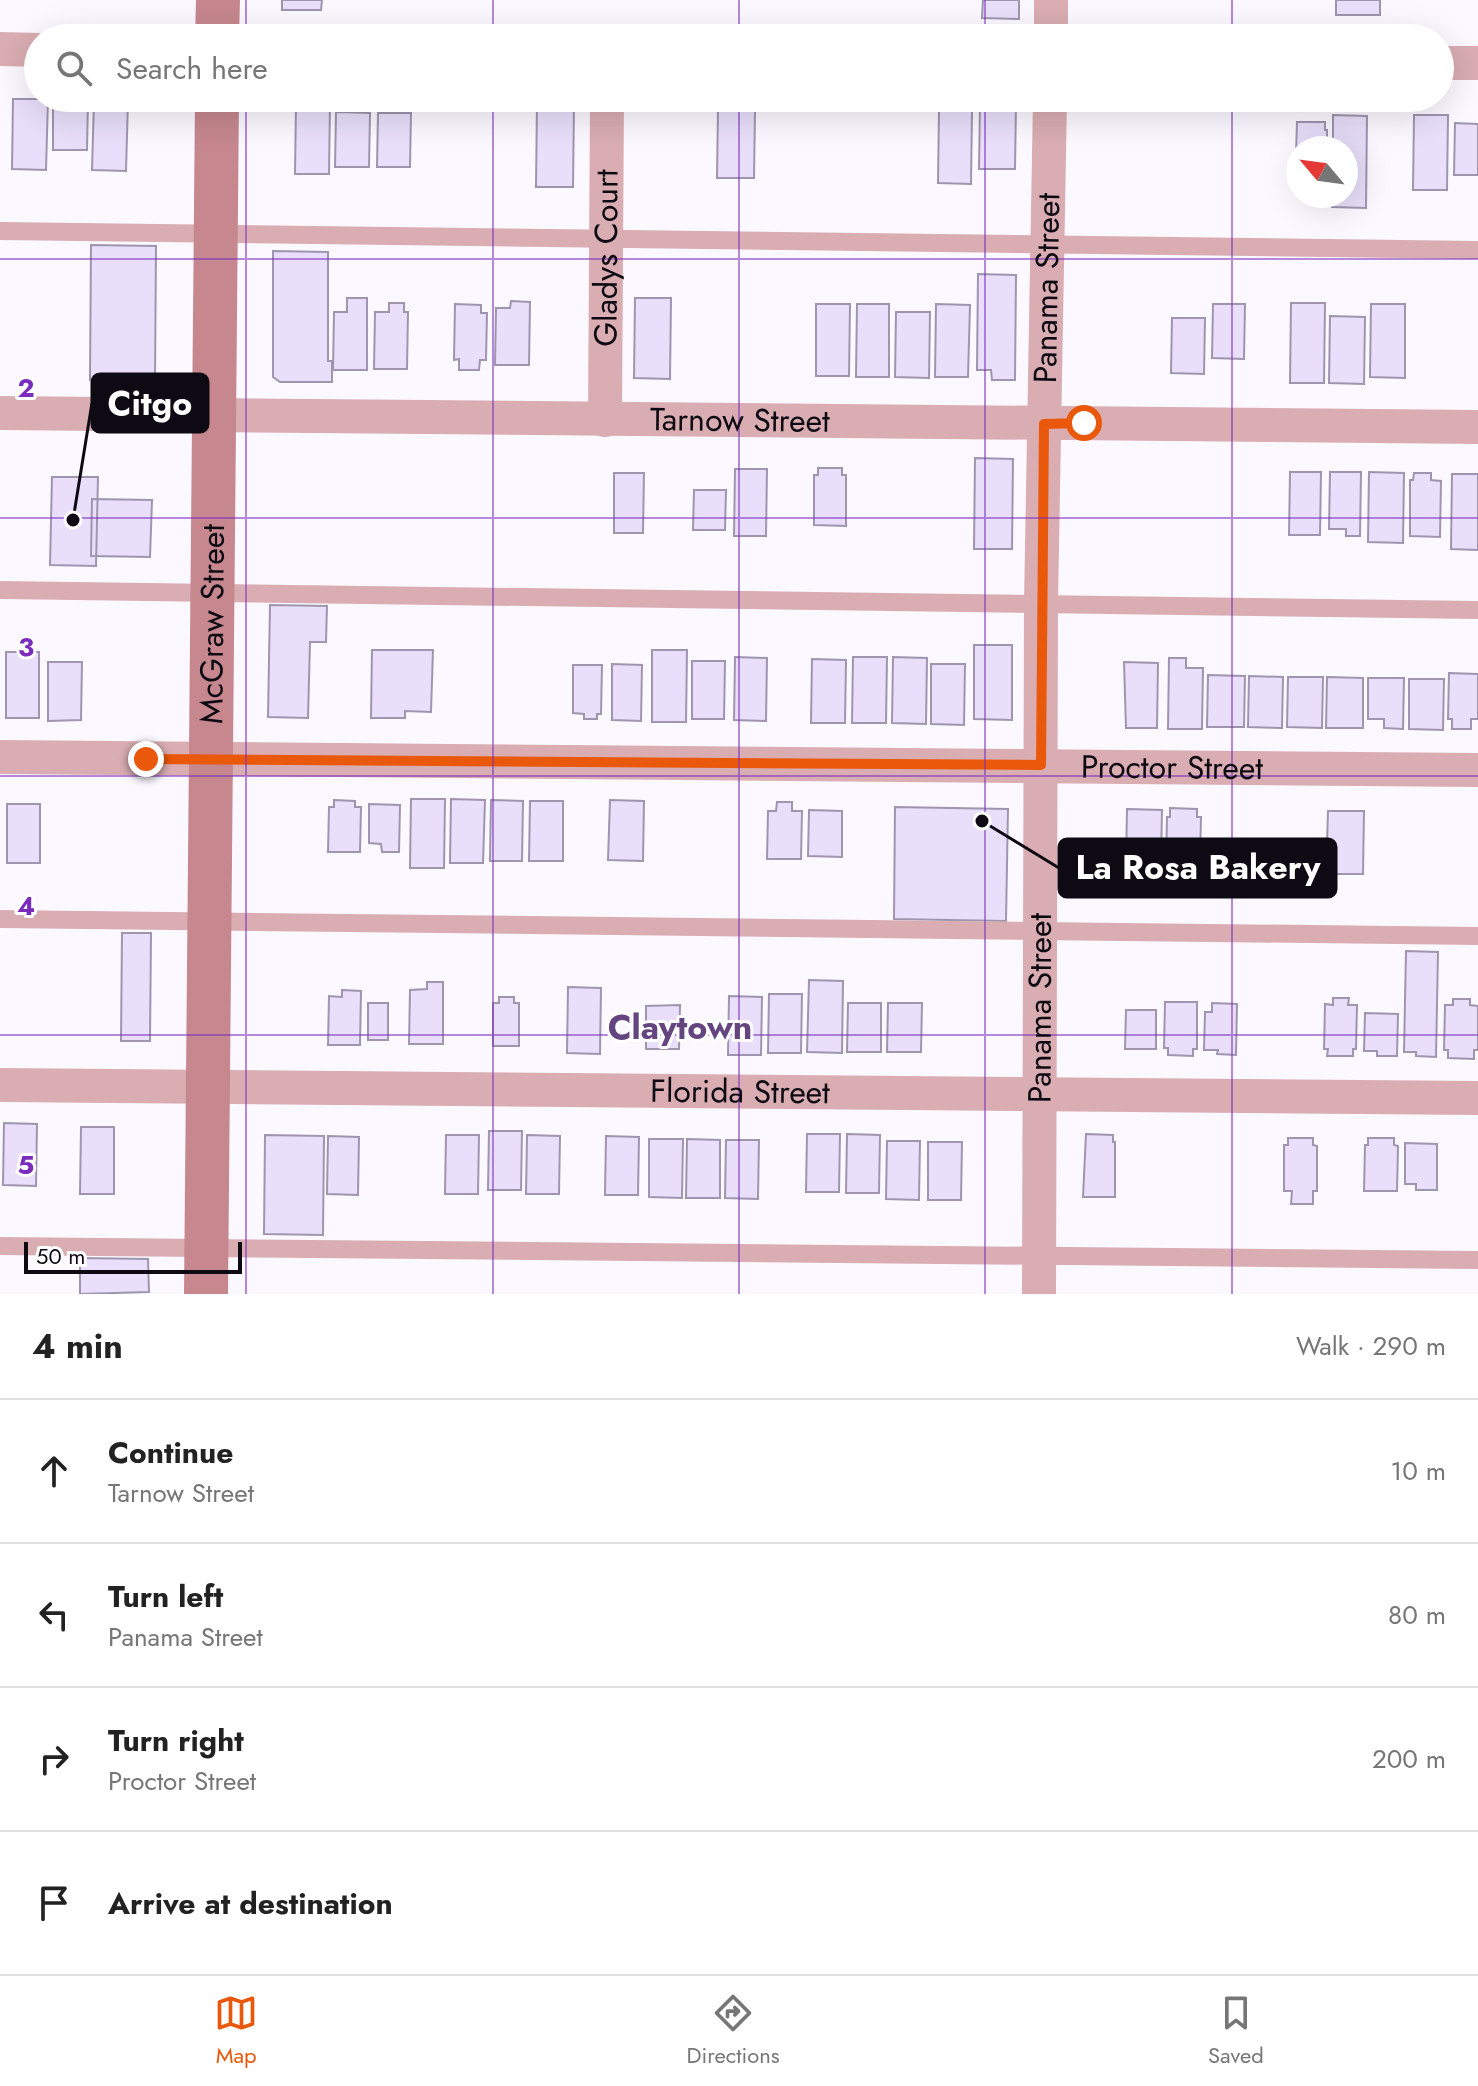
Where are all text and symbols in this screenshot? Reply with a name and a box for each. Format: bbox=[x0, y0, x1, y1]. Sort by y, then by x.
search box bbox=[24, 24, 1454, 112]
icon: search bbox=[52, 46, 96, 90]
text: Search here bbox=[116, 47, 268, 90]
north arrow bbox=[1286, 136, 1358, 208]
street label: Gladys Court bbox=[582, 169, 630, 347]
street label: Panama Street bbox=[1022, 192, 1071, 384]
text: 2 bbox=[17, 369, 35, 407]
callout: Citgo bbox=[92, 374, 208, 432]
text: Citgo bbox=[108, 379, 192, 428]
street label: Tarnow Street bbox=[650, 396, 830, 444]
route start bbox=[1066, 405, 1102, 441]
street label: McGraw Street bbox=[188, 524, 236, 724]
text: 3 bbox=[18, 628, 34, 666]
route end bbox=[128, 741, 164, 777]
street label: Proctor Street bbox=[1081, 744, 1264, 791]
callout: La Rosa Bakery bbox=[1059, 839, 1336, 897]
text: La Rosa Bakery bbox=[1076, 843, 1322, 892]
text: 4 bbox=[17, 887, 35, 925]
street label: Panama Street bbox=[1017, 912, 1063, 1103]
district label: Claytown bbox=[608, 1003, 752, 1052]
street label: Florida Street bbox=[650, 1068, 830, 1115]
text: 5 bbox=[18, 1146, 34, 1184]
scale bar bbox=[24, 1238, 242, 1274]
text: 50 m bbox=[36, 1240, 85, 1272]
text: 4 min bbox=[32, 1322, 123, 1371]
text: Walk · 290 m bbox=[1296, 1327, 1446, 1365]
text: Continue bbox=[108, 1431, 234, 1474]
icon: ahead bbox=[32, 1449, 76, 1493]
text: 10 m bbox=[1391, 1452, 1446, 1490]
text: Tarnow Street bbox=[108, 1474, 254, 1512]
text: Turn left bbox=[108, 1575, 223, 1618]
icon: left bbox=[32, 1593, 76, 1637]
text: 80 m bbox=[1388, 1596, 1446, 1634]
text: Panama Street bbox=[108, 1618, 263, 1656]
text: Turn right bbox=[108, 1719, 244, 1762]
icon: right bbox=[32, 1737, 76, 1781]
text: 200 m bbox=[1372, 1740, 1446, 1778]
text: Proctor Street bbox=[108, 1762, 256, 1800]
icon: arrive bbox=[32, 1881, 76, 1925]
text: Arrive at destination bbox=[108, 1882, 393, 1925]
tab: Map bbox=[214, 1991, 258, 2071]
tab: Directions bbox=[687, 1991, 780, 2071]
tab: Saved bbox=[1208, 1991, 1264, 2071]

